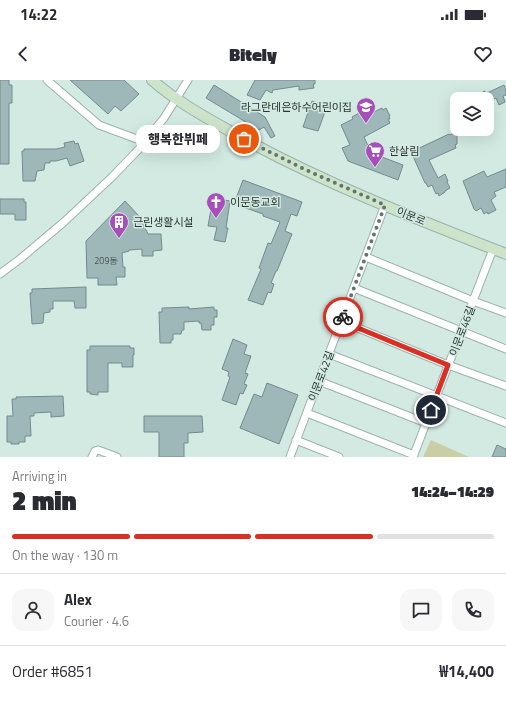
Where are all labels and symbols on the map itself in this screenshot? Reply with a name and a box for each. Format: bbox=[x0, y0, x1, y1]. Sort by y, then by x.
school or university icon: 라그란데은하수어린이집 bbox=[355, 96, 377, 124]
place label: 라그란데은하수어린이집 bbox=[241, 99, 352, 115]
pin bbox=[227, 122, 261, 156]
callout: 행복한뷔페 bbox=[136, 125, 220, 153]
supermarket icon: 한살림 bbox=[364, 140, 386, 168]
place label: 한살림 bbox=[389, 143, 419, 159]
church icon: 이문동교회 bbox=[205, 191, 227, 219]
place label: 이문동교회 bbox=[230, 194, 281, 210]
street label: 이문로 bbox=[394, 203, 428, 229]
building icon: 근린생활시설 bbox=[108, 211, 130, 239]
place label: 근린생활시설 bbox=[133, 214, 194, 230]
house number: 209동 bbox=[94, 254, 118, 267]
courier bbox=[323, 297, 363, 337]
street label: 이문로46길 bbox=[445, 303, 479, 359]
street label: 이문로42길 bbox=[304, 348, 338, 404]
pin bbox=[414, 393, 448, 427]

